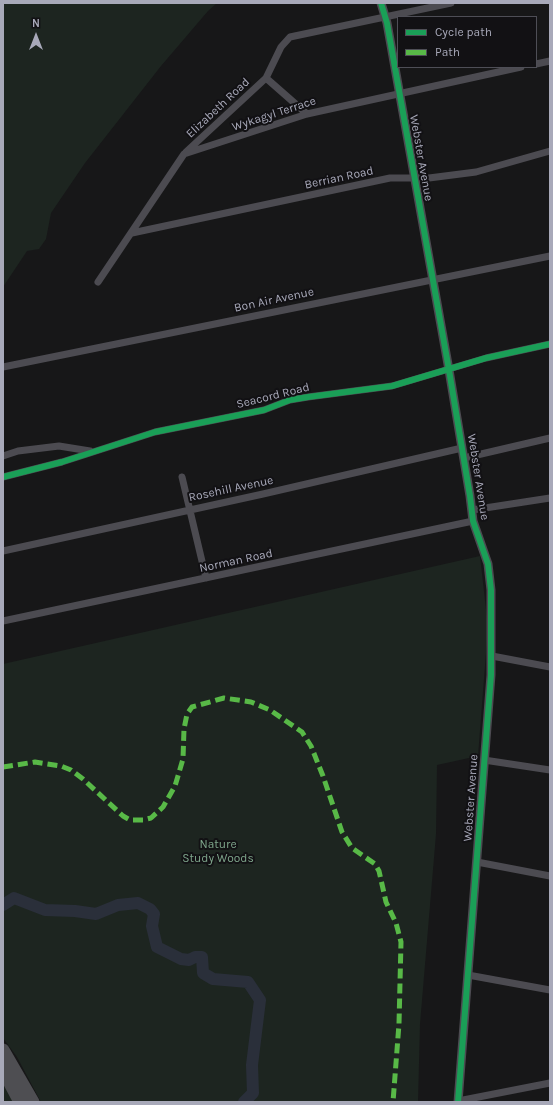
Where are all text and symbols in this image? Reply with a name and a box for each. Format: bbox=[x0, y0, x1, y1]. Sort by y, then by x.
north arrow bbox=[16, 16, 56, 56]
legend bbox=[397, 16, 537, 68]
text: N bbox=[32, 17, 40, 30]
text: Cycle path bbox=[435, 25, 492, 39]
text: Path bbox=[435, 45, 460, 59]
street label: Elizabeth Road bbox=[183, 75, 253, 141]
street label: Wykagyl Terrace bbox=[230, 94, 318, 134]
street label: Webster Avenue bbox=[406, 114, 436, 202]
street label: Berrian Road bbox=[303, 164, 375, 192]
street label: Bon Air Avenue bbox=[233, 285, 315, 315]
street label: Seacord Road bbox=[235, 380, 311, 412]
street label: Webster Avenue bbox=[464, 433, 492, 521]
street label: Rosehill Avenue bbox=[187, 473, 275, 505]
street label: Norman Road bbox=[198, 546, 274, 576]
street label: Webster Avenue bbox=[461, 754, 481, 842]
park label: Nature Study Woods bbox=[182, 838, 254, 866]

